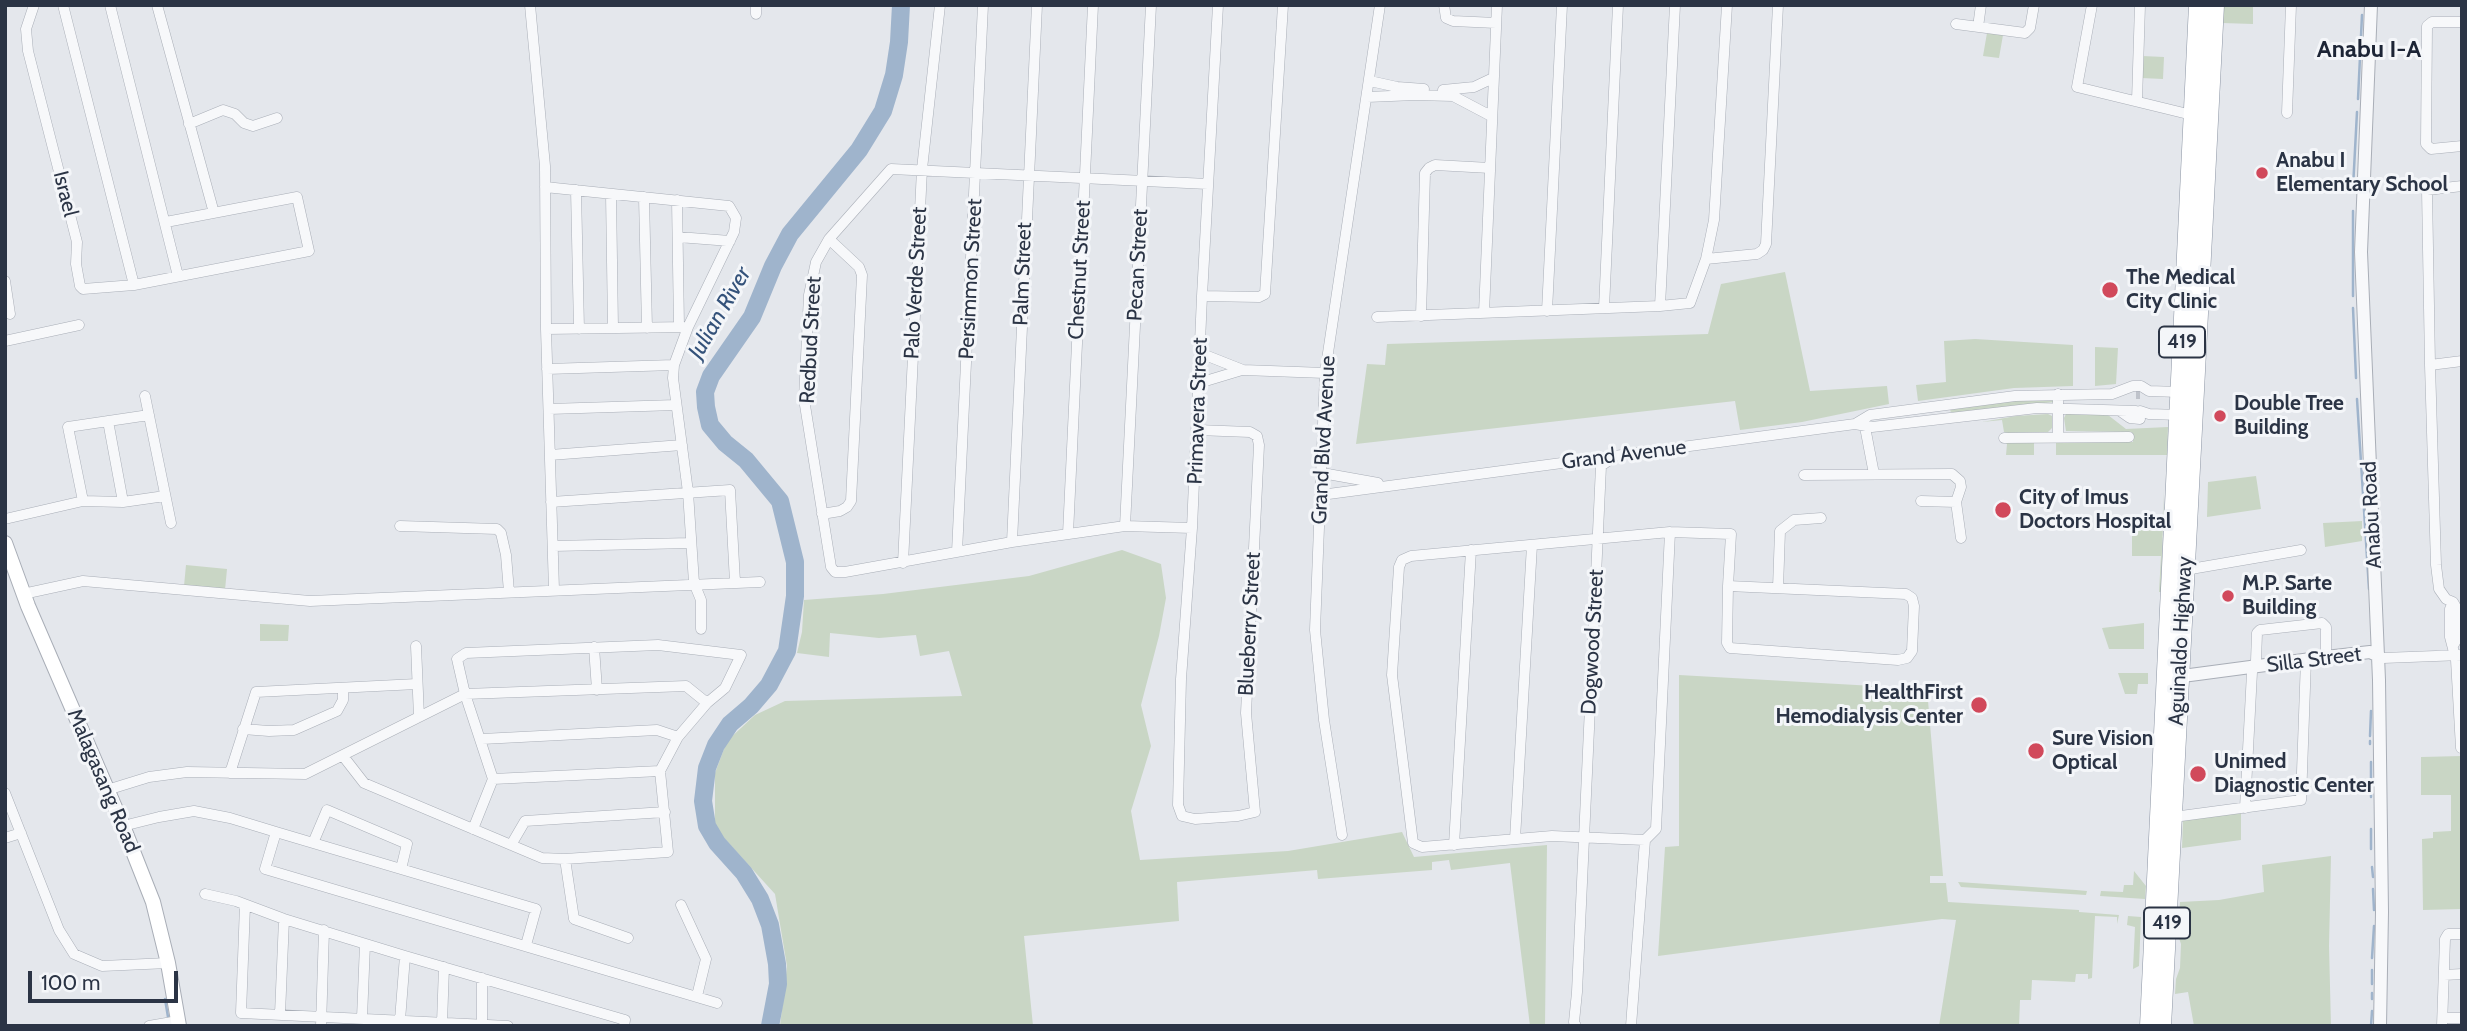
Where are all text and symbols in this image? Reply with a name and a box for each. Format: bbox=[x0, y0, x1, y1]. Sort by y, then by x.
district label: Anabu I-A bbox=[2317, 36, 2421, 64]
place label: Anabu I Elementary School bbox=[2276, 148, 2448, 198]
marker: Anabu I Elementary School bbox=[2254, 165, 2270, 181]
street label: Israel bbox=[47, 169, 83, 219]
street label: Persimmon Street bbox=[954, 198, 988, 360]
street label: Chestnut Street bbox=[1064, 200, 1096, 340]
street label: Palo Verde Street bbox=[899, 206, 933, 360]
street label: Pecan Street bbox=[1122, 208, 1154, 322]
street label: Palm Street bbox=[1009, 222, 1037, 326]
water label: Julian River bbox=[683, 262, 757, 364]
place label: The Medical City Clinic bbox=[2126, 265, 2235, 315]
street label: Redbud Street bbox=[795, 276, 827, 404]
marker: The Medical City Clinic bbox=[2100, 280, 2120, 300]
road number: 419 bbox=[2159, 326, 2205, 358]
street label: Primavera Street bbox=[1183, 337, 1213, 485]
street label: Grand Blvd Avenue bbox=[1307, 355, 1341, 525]
place label: Double Tree Building bbox=[2234, 391, 2344, 441]
marker: Double Tree Building bbox=[2212, 408, 2228, 424]
street label: Grand Avenue bbox=[1560, 435, 1688, 475]
street label: Anabu Road bbox=[2357, 461, 2387, 569]
place label: City of Imus Doctors Hospital bbox=[2019, 485, 2171, 535]
marker: City of Imus Doctors Hospital bbox=[1993, 500, 2013, 520]
street label: Blueberry Street bbox=[1234, 551, 1266, 697]
street label: Aguinaldo Highway bbox=[2164, 556, 2198, 726]
street label: Dogwood Street bbox=[1577, 569, 1609, 715]
place label: M.P. Sarte Building bbox=[2242, 571, 2332, 621]
marker: M.P. Sarte Building bbox=[2220, 588, 2236, 604]
street label: Silla Street bbox=[2265, 642, 2363, 678]
place label: HealthFirst Hemodialysis Center bbox=[1775, 680, 1963, 730]
marker: HealthFirst Hemodialysis Center bbox=[1969, 695, 1989, 715]
street label: Malagasang Road bbox=[61, 705, 145, 857]
place label: Sure Vision Optical bbox=[2052, 726, 2153, 776]
marker: Sure Vision Optical bbox=[2026, 741, 2046, 761]
place label: Unimed Diagnostic Center bbox=[2214, 749, 2374, 799]
marker: Unimed Diagnostic Center bbox=[2188, 764, 2208, 784]
road number: 419 bbox=[2144, 908, 2190, 939]
scale bar bbox=[32, 958, 182, 1002]
text: 100 m bbox=[41, 970, 100, 995]

